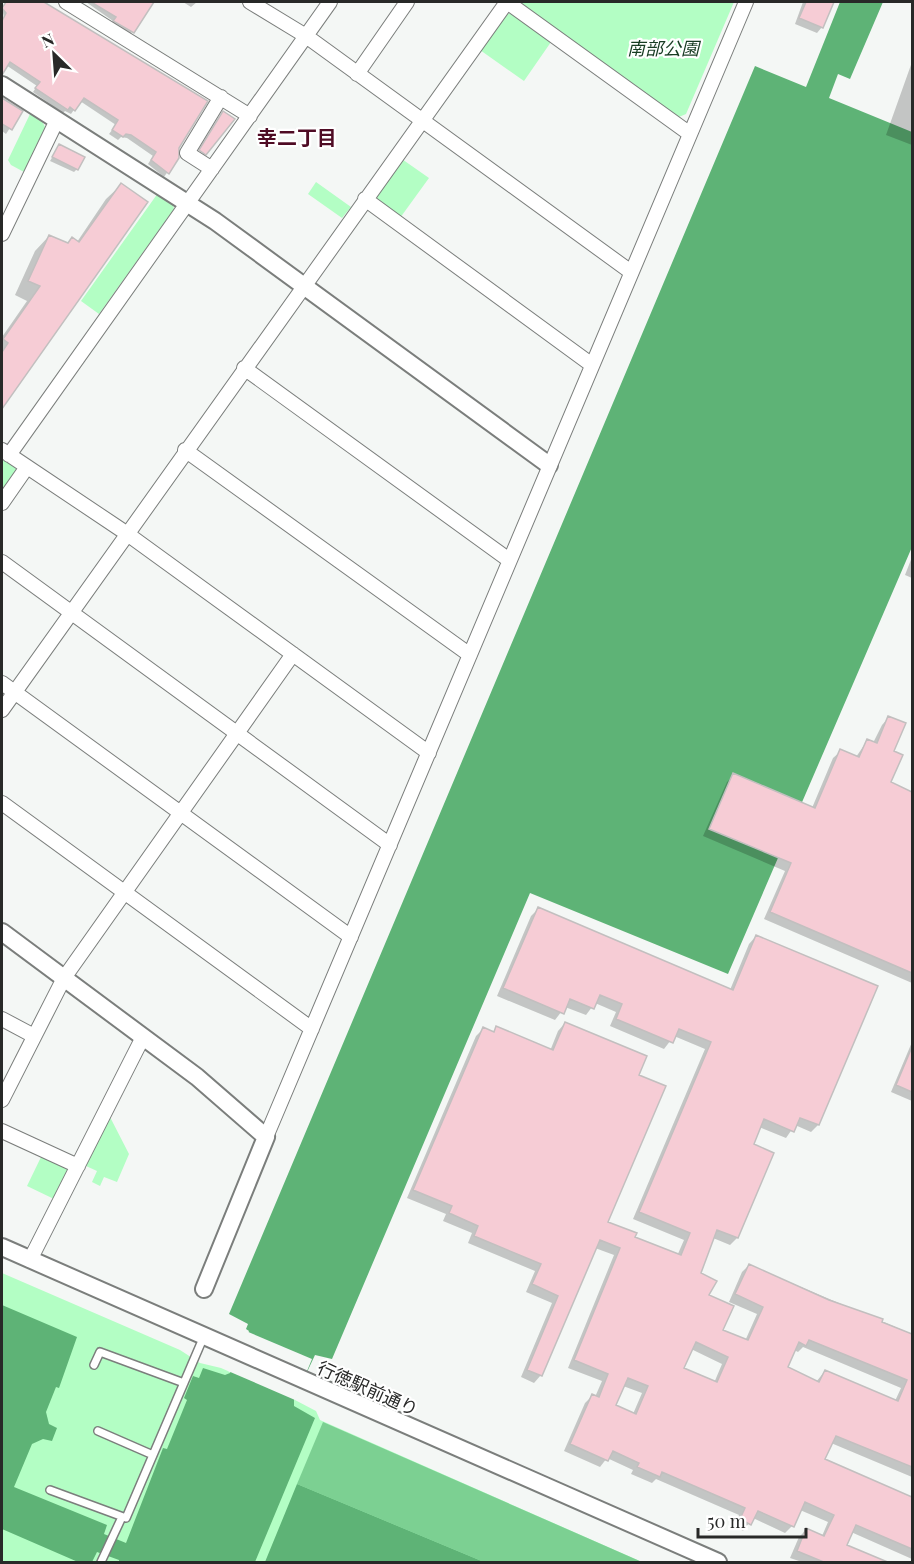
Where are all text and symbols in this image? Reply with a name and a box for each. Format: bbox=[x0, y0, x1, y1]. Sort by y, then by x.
north arrow bbox=[24, 24, 84, 84]
text: N bbox=[38, 28, 58, 52]
park label: 南部公園 bbox=[627, 36, 702, 60]
district label: 幸二丁目 bbox=[257, 123, 337, 150]
street label: 行徳駅前通り bbox=[314, 1355, 422, 1421]
scale bar bbox=[698, 1501, 806, 1539]
text: 50 m bbox=[707, 1509, 746, 1533]

